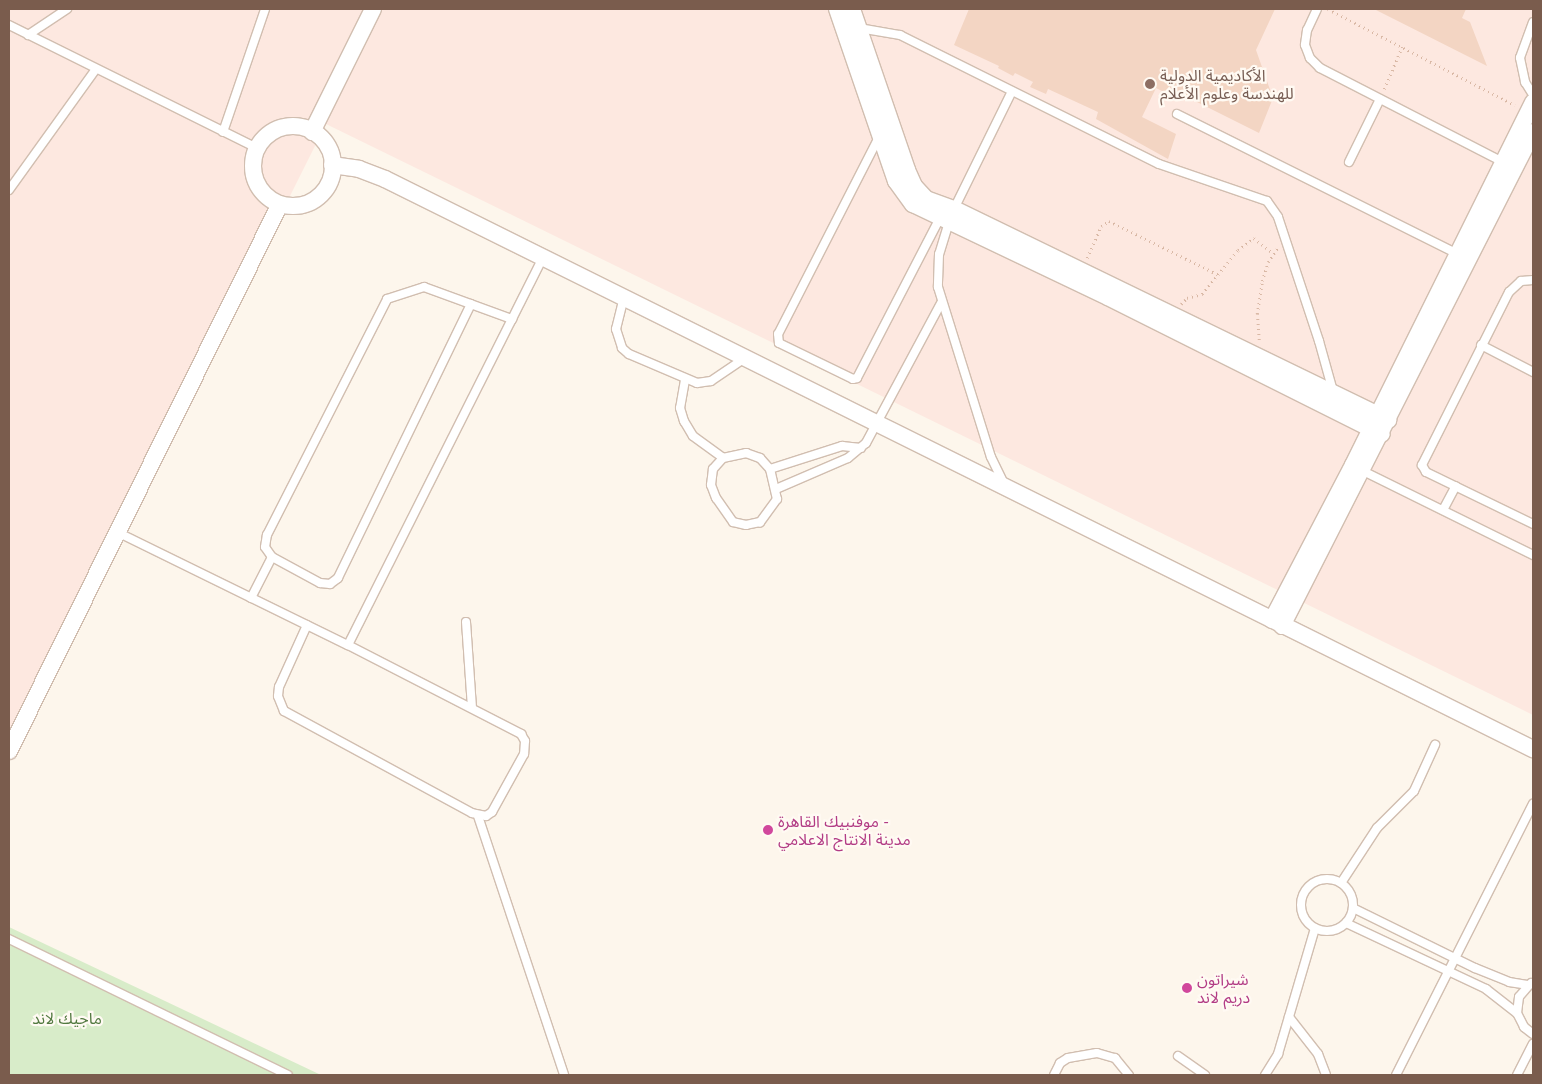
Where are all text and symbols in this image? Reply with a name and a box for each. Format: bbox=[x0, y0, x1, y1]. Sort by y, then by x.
place label: الأكاديمية الدولية للهندسة وعلوم الأعلام bbox=[1160, 65, 1294, 103]
marker: الأكاديمية الدولية للهندسة وعلوم الأعلام bbox=[1144, 78, 1156, 90]
place label: موفنبيك القاهرة - مدينة الانتاج الاعلامي bbox=[778, 811, 911, 849]
marker: موفنبيك القاهرة - مدينة الانتاج الاعلامي bbox=[762, 824, 774, 836]
place label: شيراتون دريم لاند bbox=[1197, 969, 1250, 1007]
marker: شيراتون دريم لاند bbox=[1181, 982, 1193, 994]
park label: ماجيك لاند bbox=[32, 1008, 102, 1028]

